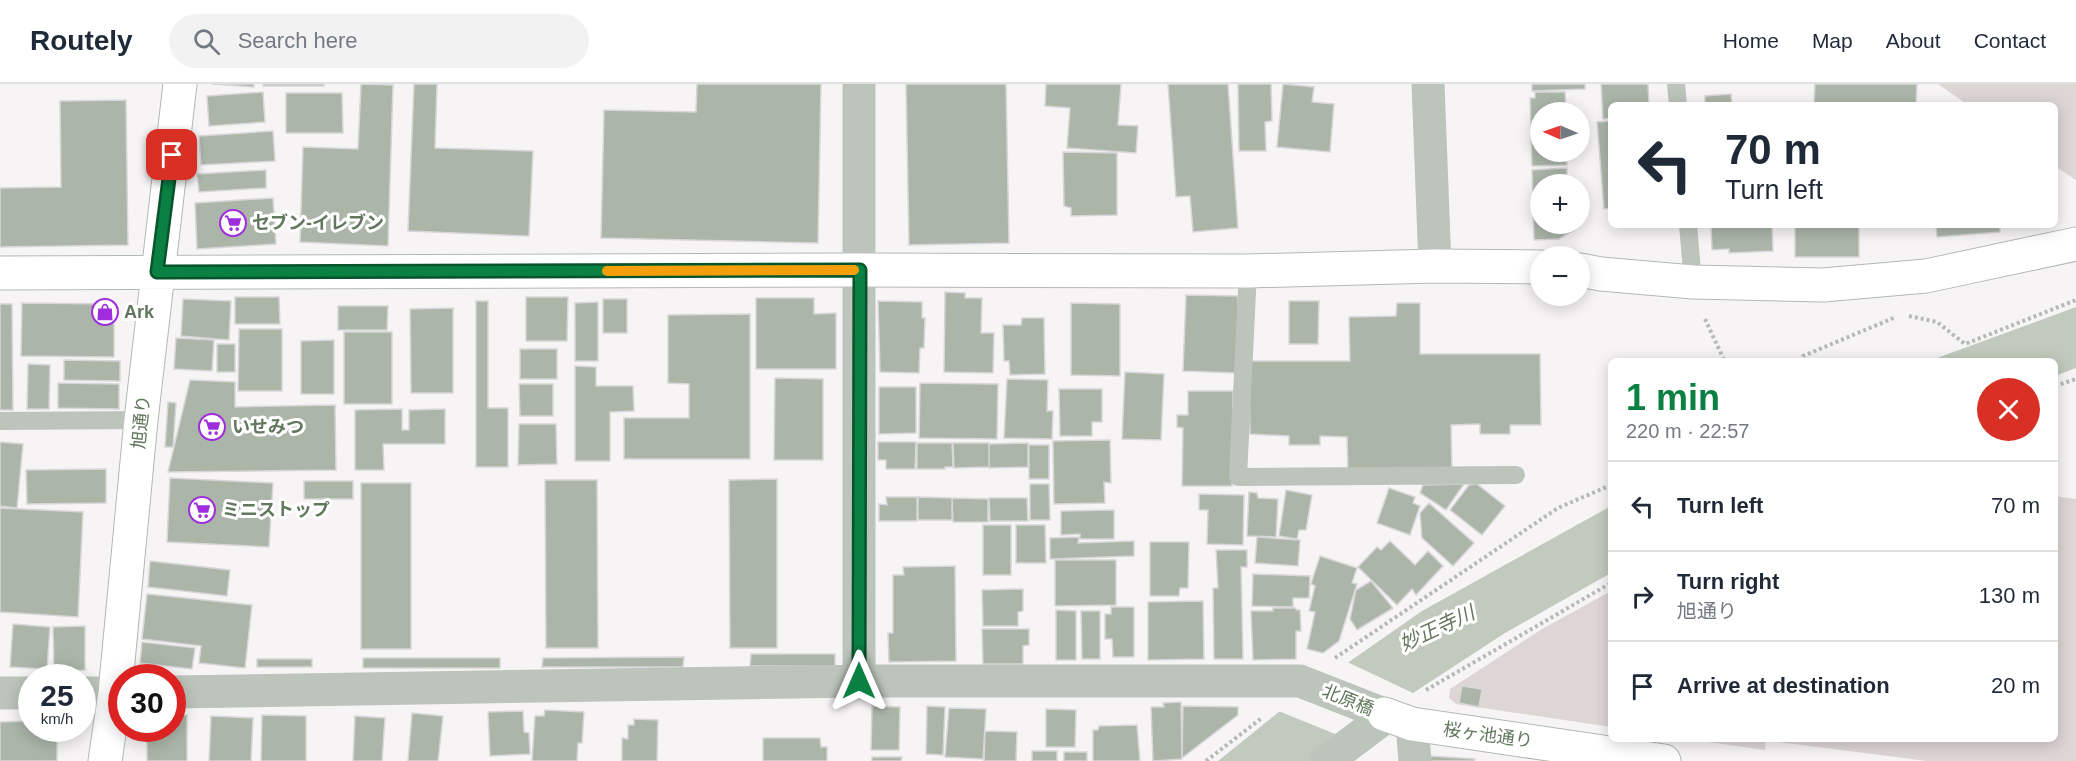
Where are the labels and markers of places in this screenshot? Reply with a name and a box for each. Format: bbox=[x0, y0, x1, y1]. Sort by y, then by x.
pin bbox=[146, 129, 197, 180]
supermarket icon: セブン-イレブン bbox=[218, 208, 248, 238]
place label: セブン-イレブン bbox=[252, 213, 384, 233]
shop icon: Ark bbox=[90, 297, 120, 327]
place label: Ark bbox=[124, 302, 155, 322]
supermarket icon: いせみつ bbox=[197, 412, 227, 442]
place label: いせみつ bbox=[232, 417, 304, 437]
supermarket icon: ミニストップ bbox=[187, 495, 217, 525]
place label: ミニストップ bbox=[222, 500, 330, 520]

